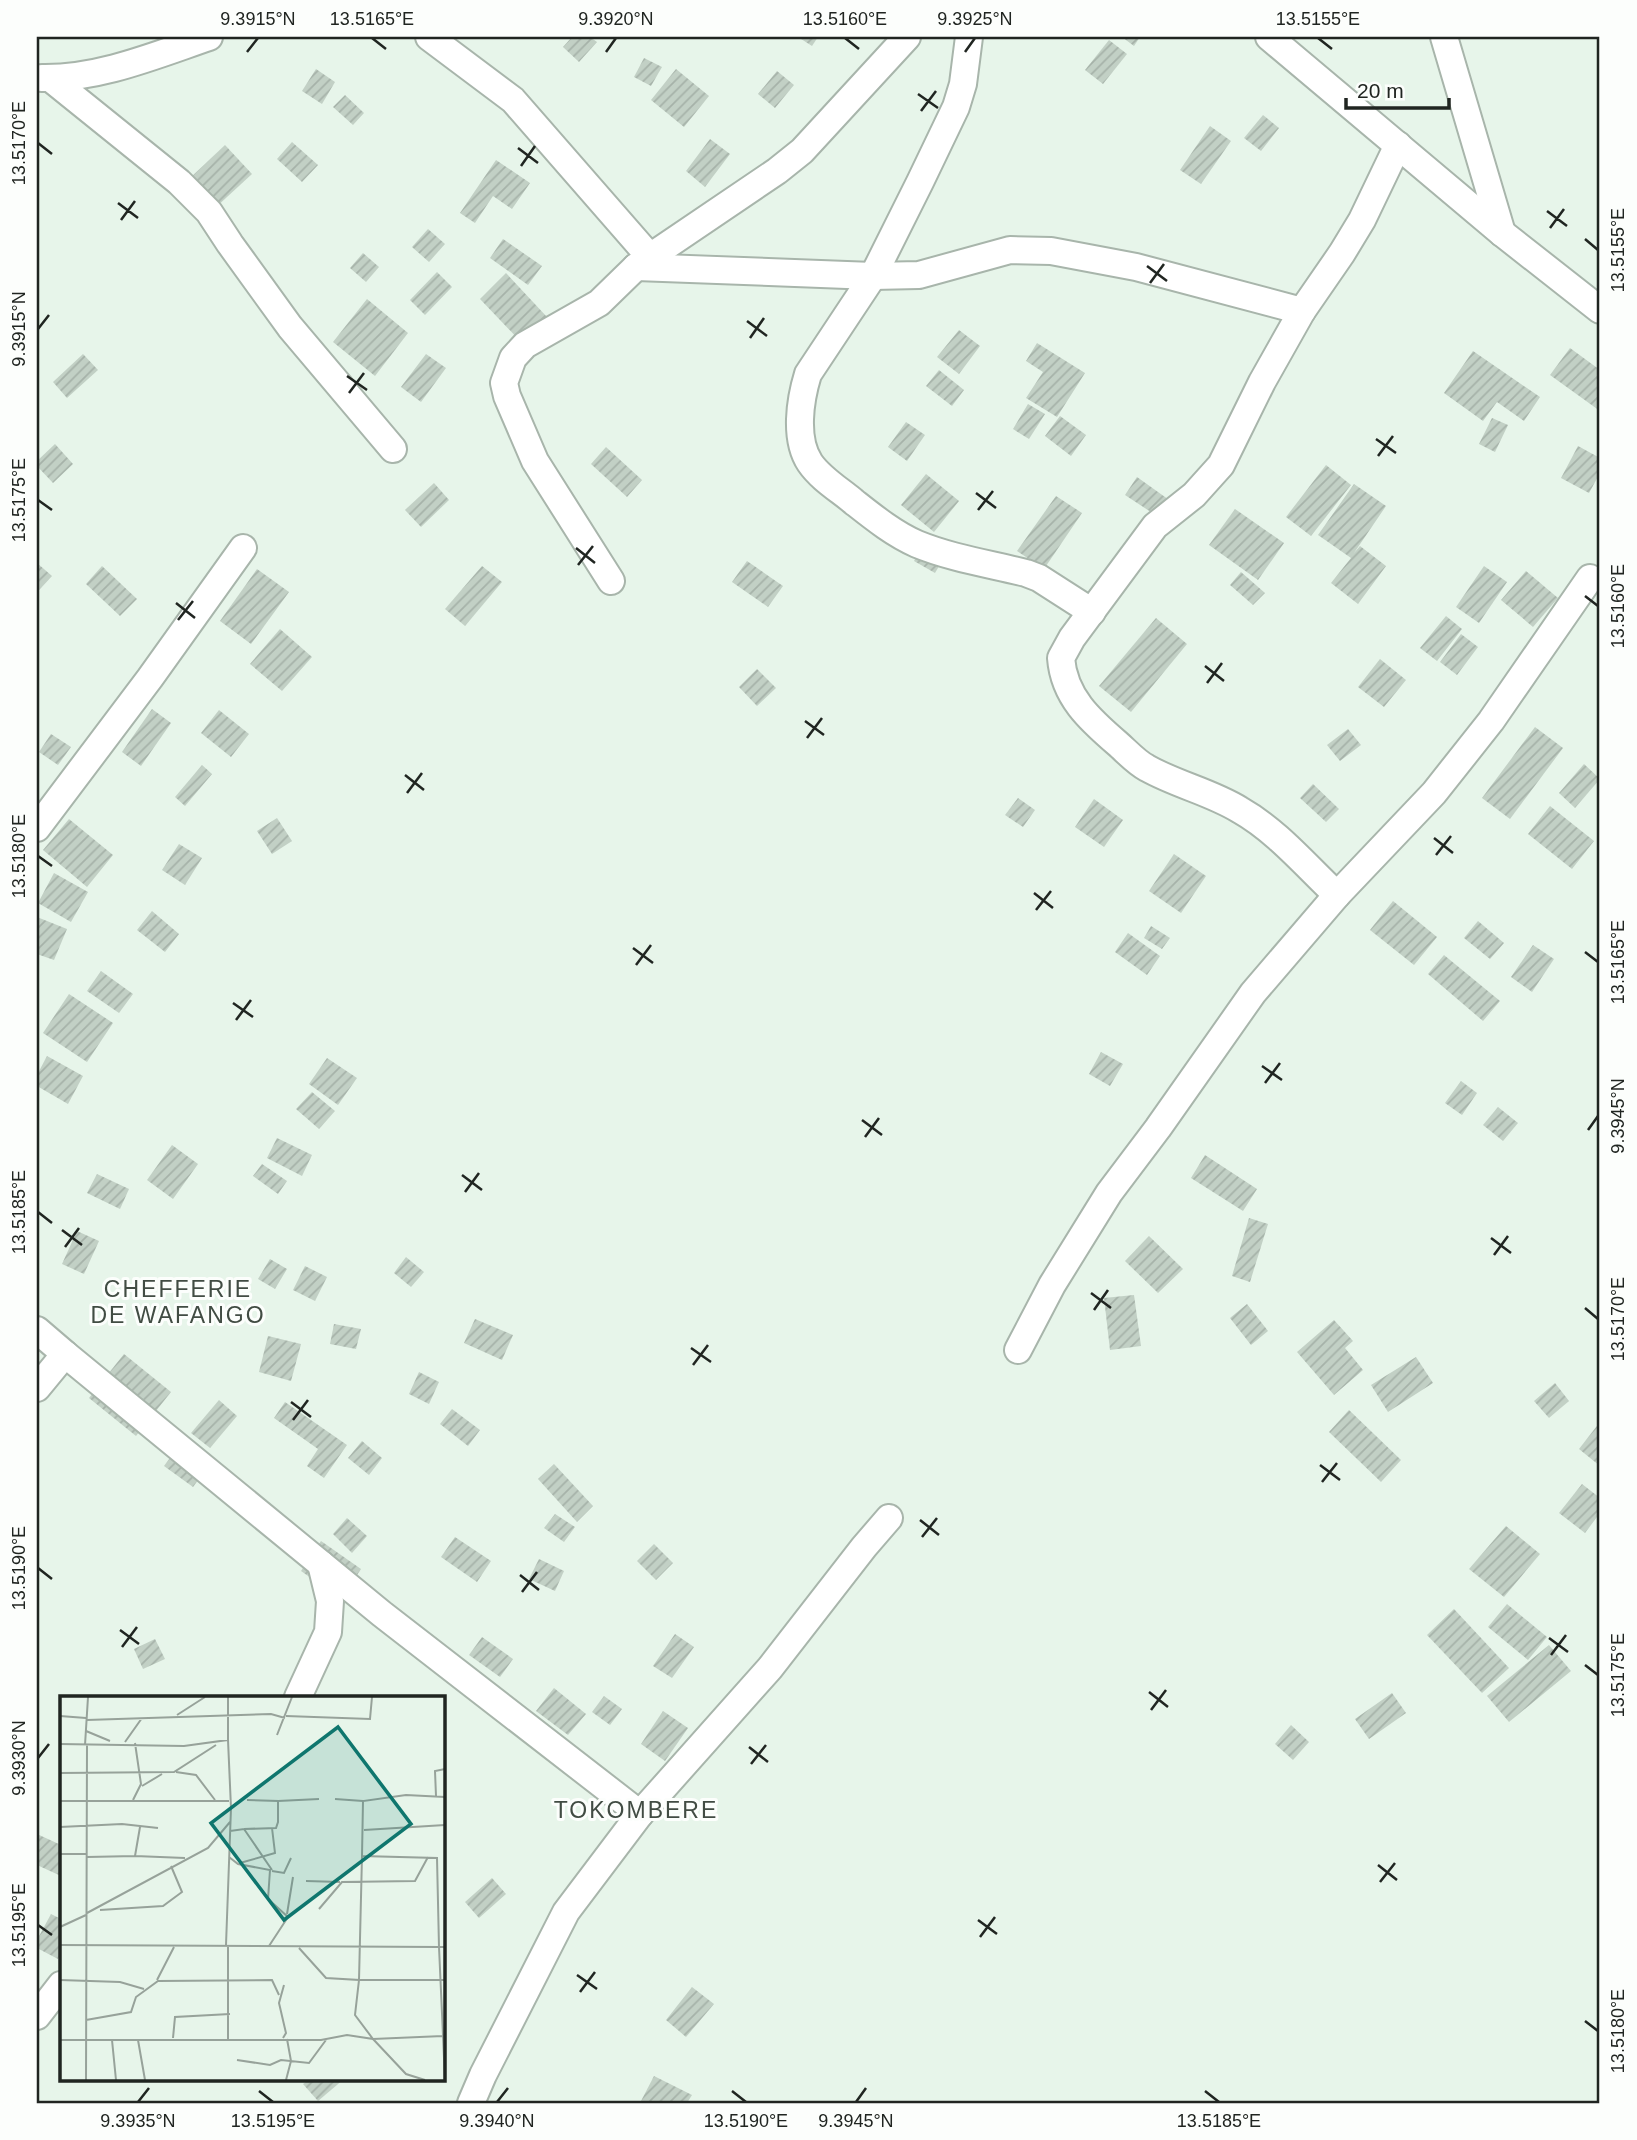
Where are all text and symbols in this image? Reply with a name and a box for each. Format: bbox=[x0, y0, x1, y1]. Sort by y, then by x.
text: 9.3915°N bbox=[220, 9, 296, 29]
text: 13.5165°E bbox=[330, 9, 414, 29]
text: 9.3920°N bbox=[578, 9, 654, 29]
text: 13.5160°E bbox=[803, 9, 887, 29]
text: 9.3925°N bbox=[937, 9, 1013, 29]
text: 13.5155°E bbox=[1276, 9, 1360, 29]
scale bar bbox=[1346, 66, 1450, 110]
text: 20 m bbox=[1357, 79, 1404, 102]
text: 13.5170°E bbox=[9, 101, 29, 185]
text: 13.5155°E bbox=[1608, 208, 1628, 292]
text: 9.3915°N bbox=[9, 291, 29, 367]
text: 13.5175°E bbox=[9, 458, 29, 542]
text: 13.5160°E bbox=[1608, 564, 1628, 648]
text: 13.5180°E bbox=[9, 814, 29, 898]
text: 13.5165°E bbox=[1608, 920, 1628, 1004]
text: 9.3945°N bbox=[1608, 1078, 1628, 1154]
text: 13.5185°E bbox=[9, 1170, 29, 1254]
district label: CHEFFERIE DE WAFANGO bbox=[90, 1276, 266, 1328]
text: 13.5170°E bbox=[1608, 1277, 1628, 1361]
text: 13.5190°E bbox=[9, 1526, 29, 1610]
text: 13.5175°E bbox=[1608, 1633, 1628, 1717]
inset map bbox=[60, 1696, 444, 2080]
text: 9.3930°N bbox=[9, 1720, 29, 1796]
district label: TOKOMBERE bbox=[554, 1797, 718, 1823]
text: 13.5195°E bbox=[9, 1883, 29, 1967]
text: 13.5180°E bbox=[1608, 1989, 1628, 2073]
text: 9.3935°N bbox=[100, 2111, 176, 2131]
text: 13.5195°E bbox=[231, 2111, 315, 2131]
text: 9.3940°N bbox=[459, 2111, 535, 2131]
text: 13.5190°E bbox=[704, 2111, 788, 2131]
text: 9.3945°N bbox=[818, 2111, 894, 2131]
text: 13.5185°E bbox=[1177, 2111, 1261, 2131]

